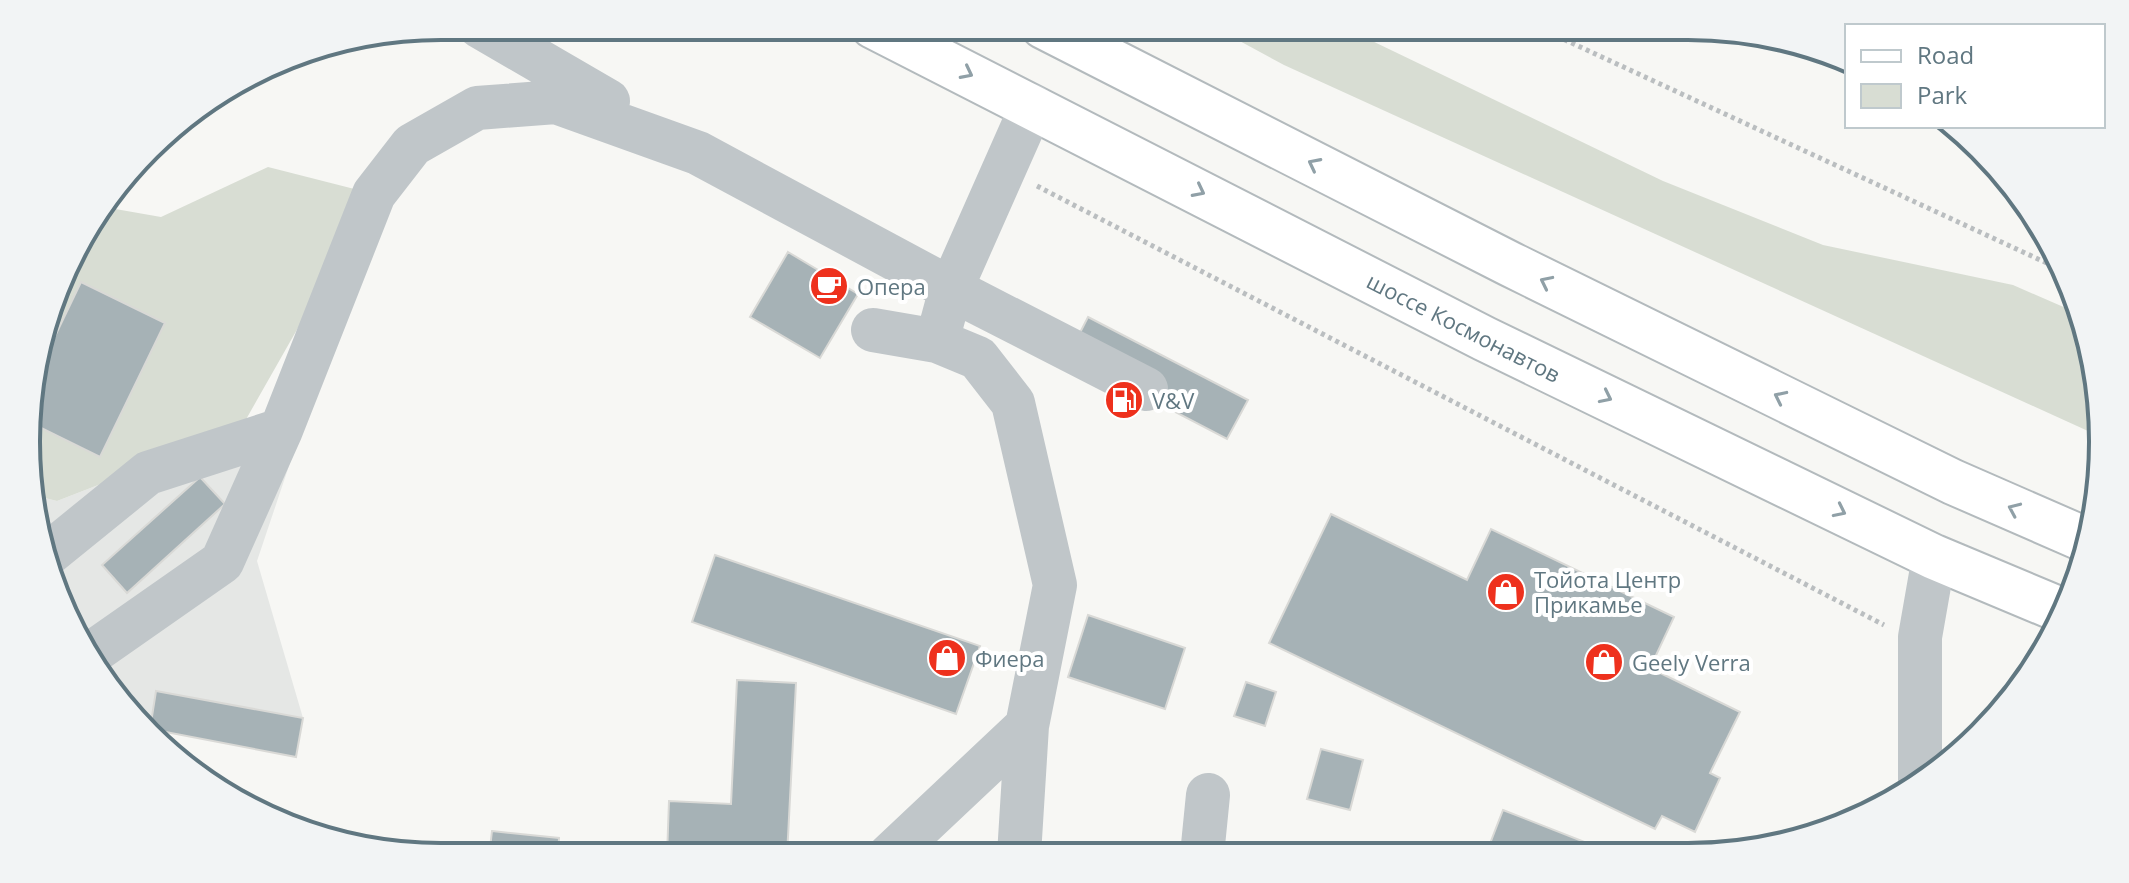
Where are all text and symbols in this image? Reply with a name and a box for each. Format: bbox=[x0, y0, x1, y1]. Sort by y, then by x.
legend bbox=[1845, 24, 2105, 128]
text: Road bbox=[1917, 38, 1974, 71]
one-way arrow bbox=[959, 64, 974, 79]
text: Park bbox=[1917, 78, 1968, 111]
one-way arrow bbox=[1308, 159, 1323, 174]
one-way arrow bbox=[1191, 182, 1205, 197]
cafe icon: Опера bbox=[808, 265, 850, 307]
street label: шоссе Космонавтов bbox=[1362, 265, 1566, 389]
place label: Опера bbox=[857, 271, 926, 301]
one-way arrow bbox=[1540, 276, 1555, 292]
fuel station icon: V&V bbox=[1103, 379, 1145, 421]
place label: V&V bbox=[1152, 385, 1195, 415]
one-way arrow bbox=[1597, 388, 1612, 403]
one-way arrow bbox=[1773, 391, 1788, 407]
one-way arrow bbox=[1831, 501, 1846, 517]
one-way arrow bbox=[2008, 502, 2022, 518]
place label: Тойота Центр Прикамье bbox=[1534, 564, 1681, 619]
shop icon: Тойота Центр Прикамье bbox=[1485, 571, 1527, 613]
shop icon: Фиера bbox=[926, 637, 968, 679]
shop icon: Geely Verra bbox=[1583, 641, 1625, 683]
place label: Фиера bbox=[975, 643, 1045, 673]
place label: Geely Verra bbox=[1632, 647, 1751, 677]

